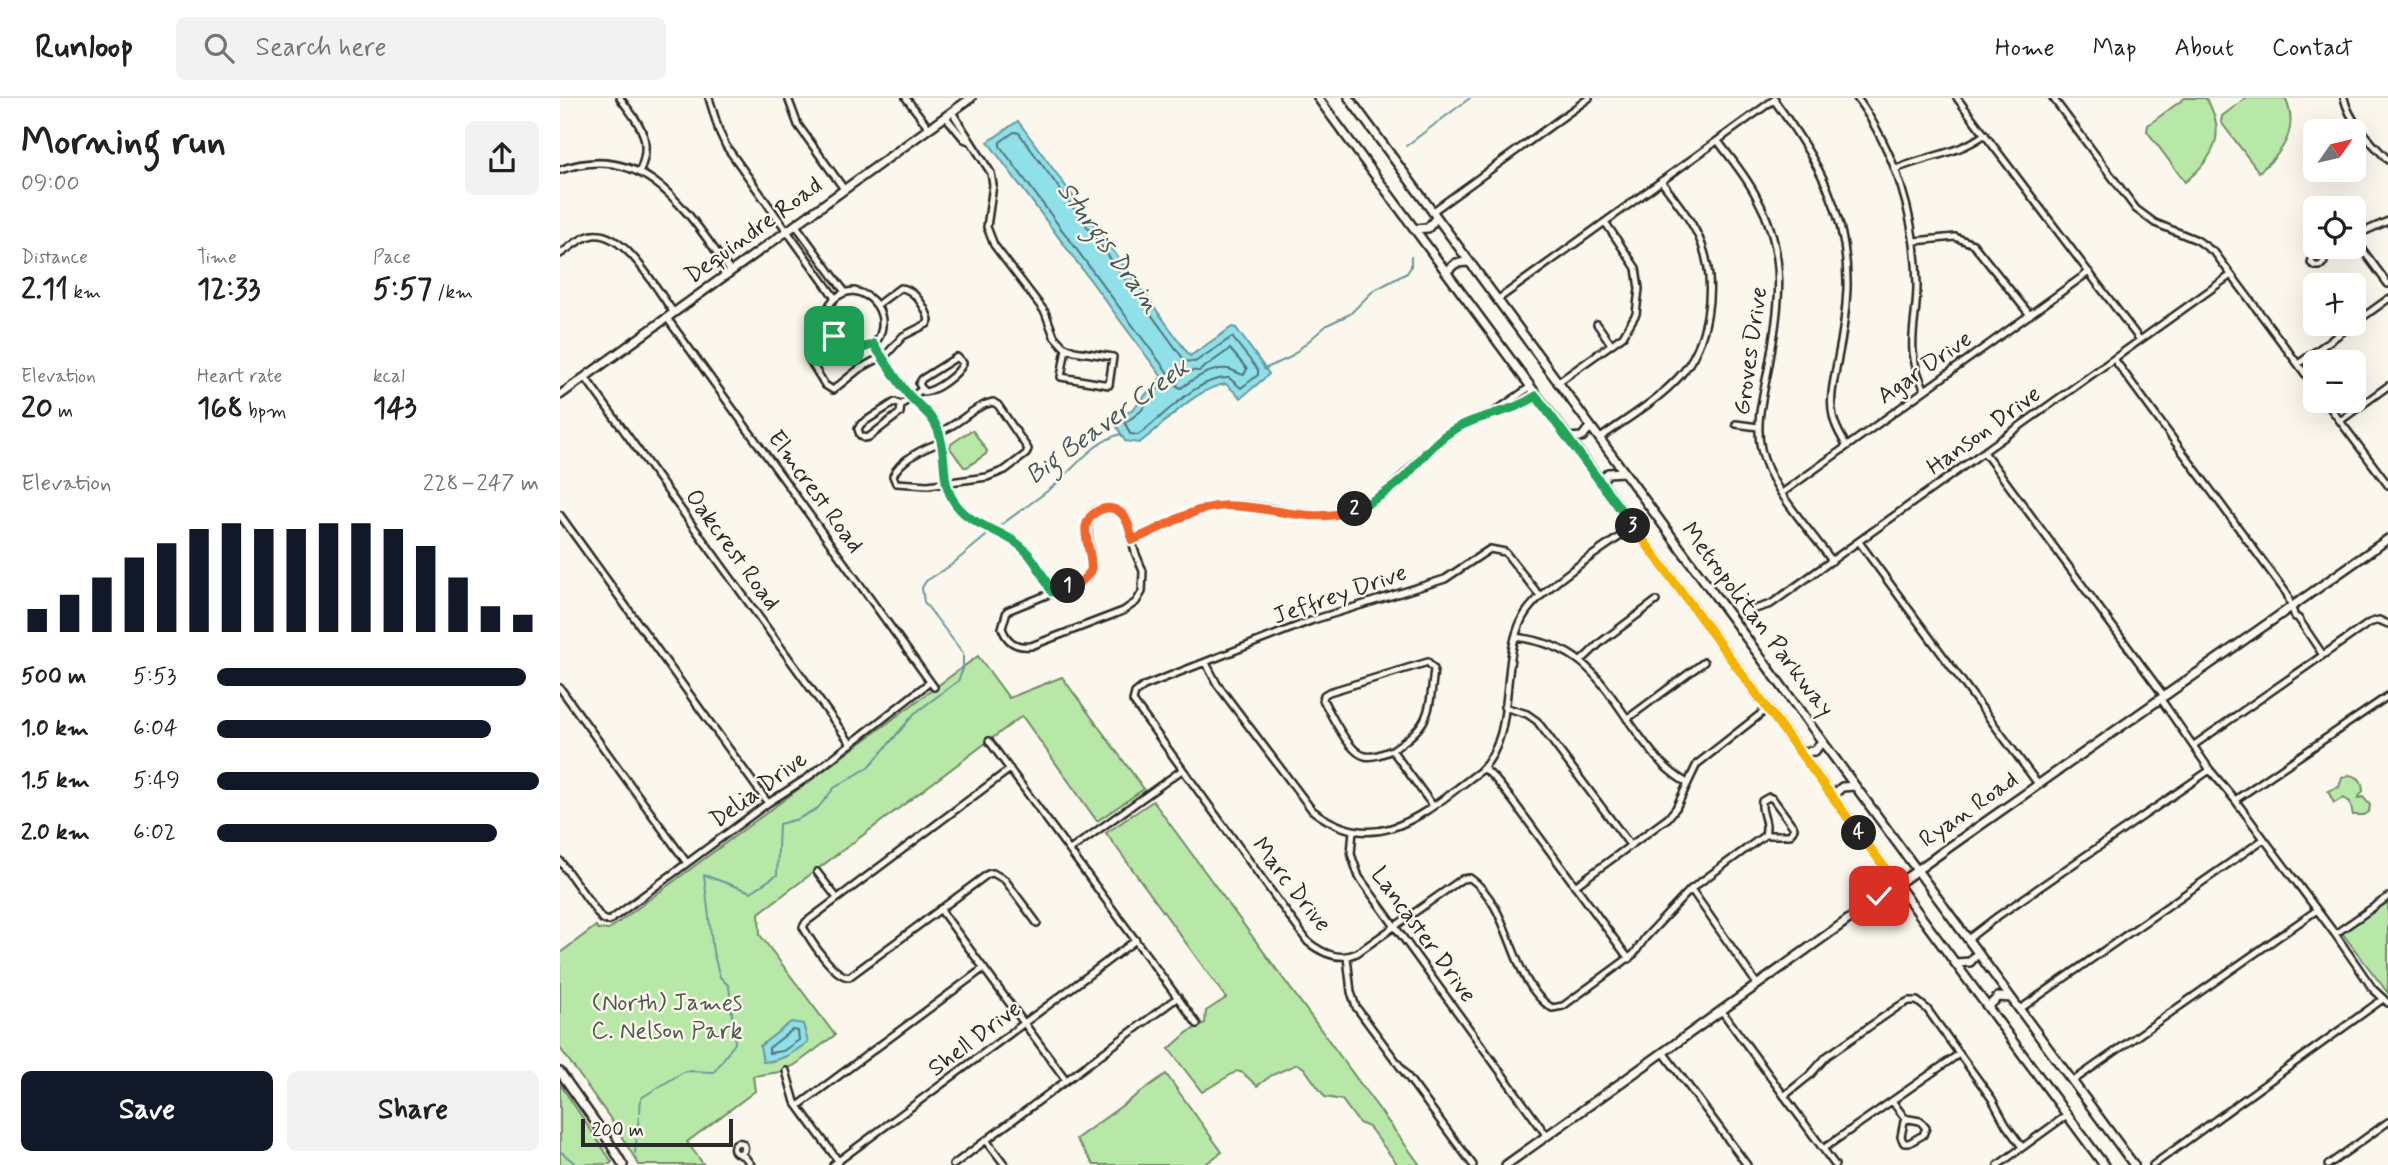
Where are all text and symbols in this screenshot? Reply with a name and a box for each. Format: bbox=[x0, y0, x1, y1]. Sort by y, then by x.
search box bbox=[176, 17, 666, 80]
text: Runloop bbox=[35, 26, 134, 70]
icon: search bbox=[200, 29, 238, 67]
text: Search here bbox=[256, 31, 386, 65]
text: Home bbox=[1995, 33, 2055, 64]
text: Map bbox=[2093, 33, 2137, 64]
text: About bbox=[2175, 33, 2234, 64]
text: Contact bbox=[2272, 33, 2353, 64]
text: Morning run bbox=[21, 118, 226, 167]
north arrow bbox=[2303, 119, 2366, 182]
map controls bbox=[2303, 119, 2366, 413]
button: share bbox=[465, 121, 539, 195]
text: 09:00 bbox=[21, 169, 80, 199]
street label: Dequindre Road bbox=[679, 171, 829, 291]
water label: Sturgis Drain bbox=[1046, 175, 1168, 323]
button: locate bbox=[2303, 196, 2366, 259]
text: Distance bbox=[21, 245, 88, 270]
text: Time bbox=[197, 245, 237, 270]
text: Pace bbox=[373, 245, 411, 270]
text: 2.11 bbox=[21, 270, 68, 309]
text: 12:33 bbox=[197, 270, 261, 309]
text: 5:57 bbox=[373, 270, 432, 309]
button: + bbox=[2303, 273, 2366, 336]
text: km bbox=[68, 280, 101, 305]
text: /km bbox=[432, 280, 473, 305]
street label: Groves Drive bbox=[1727, 285, 1775, 417]
pin bbox=[804, 306, 864, 366]
icon: arrive bbox=[815, 317, 853, 355]
street label: Agar Drive bbox=[1871, 324, 1979, 412]
water label: Big Beaver Creek bbox=[1019, 350, 1199, 495]
button: − bbox=[2303, 350, 2366, 413]
text: Elevation bbox=[21, 364, 96, 389]
text: Heart rate bbox=[197, 364, 282, 389]
text: kcal bbox=[373, 364, 405, 389]
street label: Hanson Drive bbox=[1921, 379, 2047, 483]
text: 20 bbox=[21, 389, 53, 428]
text: 168 bbox=[197, 389, 243, 428]
text: 143 bbox=[373, 389, 417, 428]
text: m bbox=[53, 399, 73, 424]
text: bpm bbox=[243, 399, 287, 424]
street label: Elmcrest Road bbox=[760, 424, 870, 560]
text: Elevation bbox=[21, 469, 112, 499]
text: 228–247 m bbox=[423, 469, 539, 499]
street label: Oakcrest Road bbox=[677, 483, 787, 617]
pin: 2 bbox=[1338, 492, 1372, 526]
text: 2 bbox=[1350, 496, 1359, 521]
pin: 3 bbox=[1616, 508, 1650, 544]
text: 3 bbox=[1628, 513, 1637, 538]
street label: Metropolitan Parkway bbox=[1674, 516, 1840, 724]
street label: Jeffrey Drive bbox=[1269, 558, 1411, 632]
pin: 1 bbox=[1050, 568, 1086, 603]
text: 1 bbox=[1063, 573, 1072, 598]
text: 500 m bbox=[21, 662, 86, 692]
text: 5:53 bbox=[133, 662, 176, 692]
text: 1.0 km bbox=[21, 714, 89, 744]
text: 6:04 bbox=[133, 714, 178, 744]
street label: Delia Drive bbox=[704, 744, 814, 836]
street label: Ryan Road bbox=[1913, 765, 2025, 855]
text: 1.5 km bbox=[21, 766, 90, 796]
text: 5:49 bbox=[133, 766, 180, 796]
pin: 4 bbox=[1842, 816, 1876, 850]
text: 2.0 km bbox=[21, 818, 90, 848]
text: 6:02 bbox=[133, 818, 176, 848]
text: 4 bbox=[1853, 820, 1864, 845]
street label: Marc Drive bbox=[1244, 831, 1338, 939]
street label: Lancaster Drive bbox=[1363, 861, 1483, 1009]
pin bbox=[1849, 866, 1909, 926]
icon: check bbox=[1860, 877, 1898, 915]
park label: (North) James C. Nelson Park bbox=[591, 988, 743, 1047]
street label: Shell Drive bbox=[922, 994, 1028, 1084]
button: Save bbox=[21, 1071, 273, 1151]
button: Share bbox=[287, 1071, 539, 1151]
scale bar bbox=[581, 1116, 733, 1148]
text: 200 m bbox=[592, 1118, 644, 1143]

